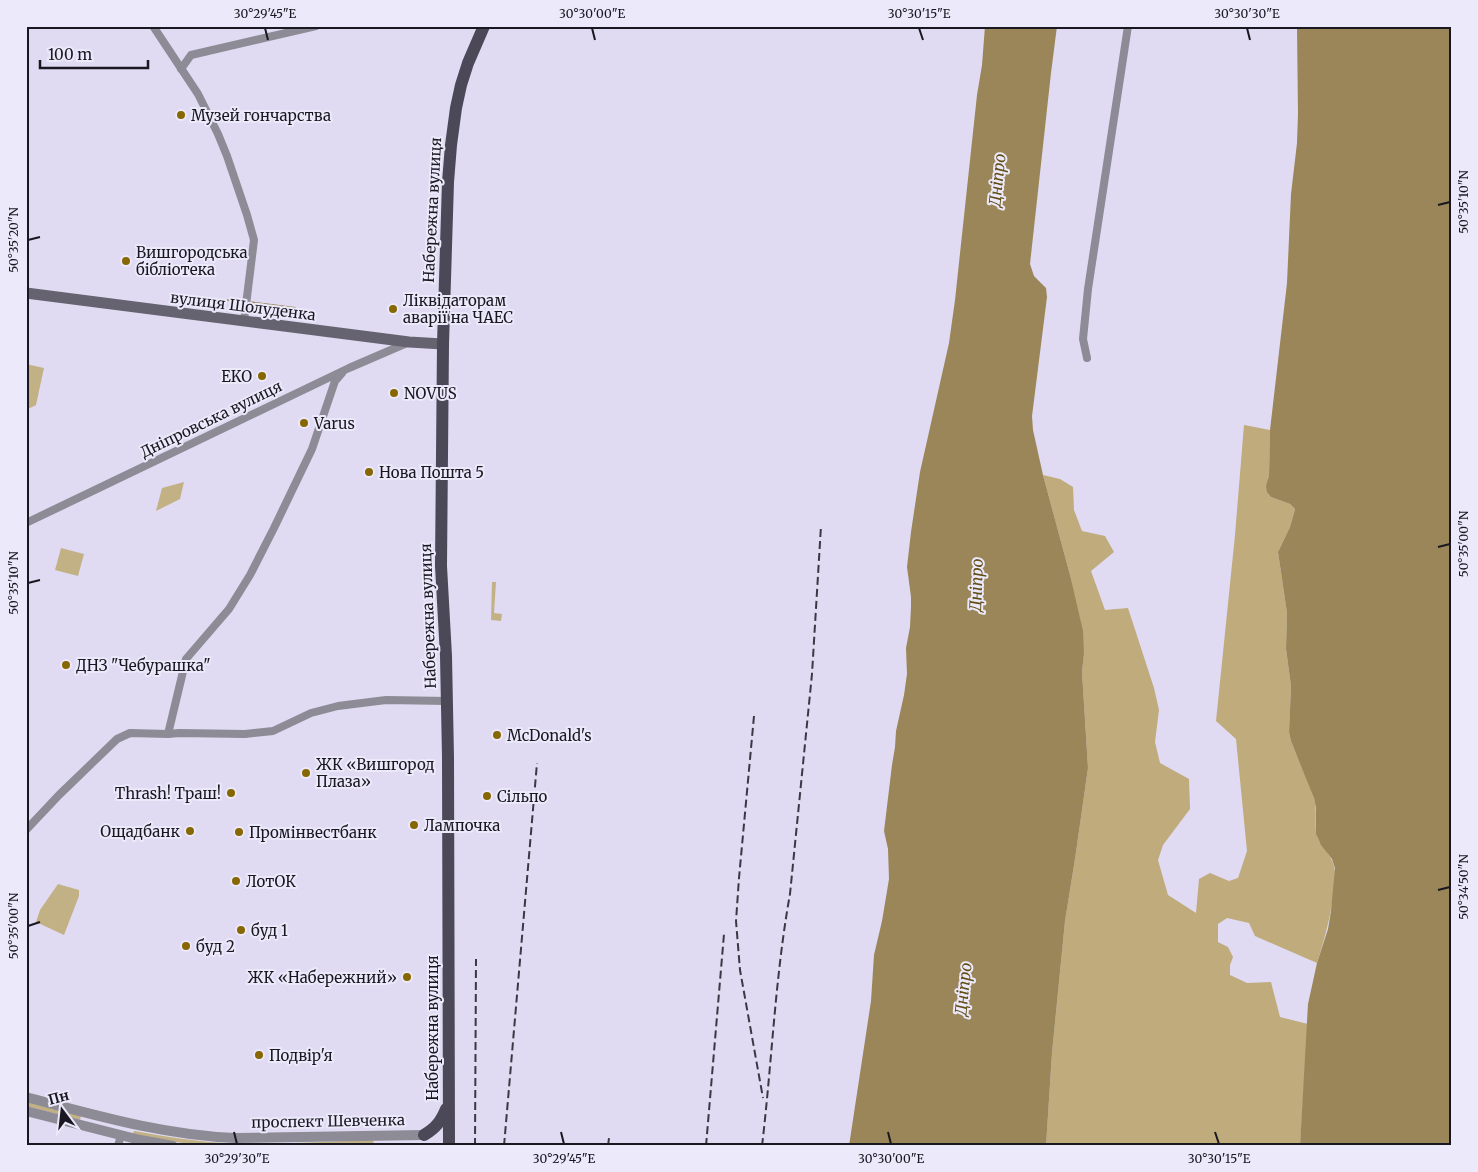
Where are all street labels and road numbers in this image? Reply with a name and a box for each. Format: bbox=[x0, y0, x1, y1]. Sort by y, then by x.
street label: Набережна вулиця bbox=[419, 137, 445, 283]
street label: вулиця Шолуденка bbox=[169, 288, 317, 324]
street label: Дніпровська вулиця bbox=[137, 376, 285, 462]
street label: Набережна вулиця bbox=[416, 543, 440, 689]
street label: Набережна вулиця bbox=[423, 955, 442, 1101]
street label: проспект Шевченка bbox=[251, 1110, 405, 1132]

